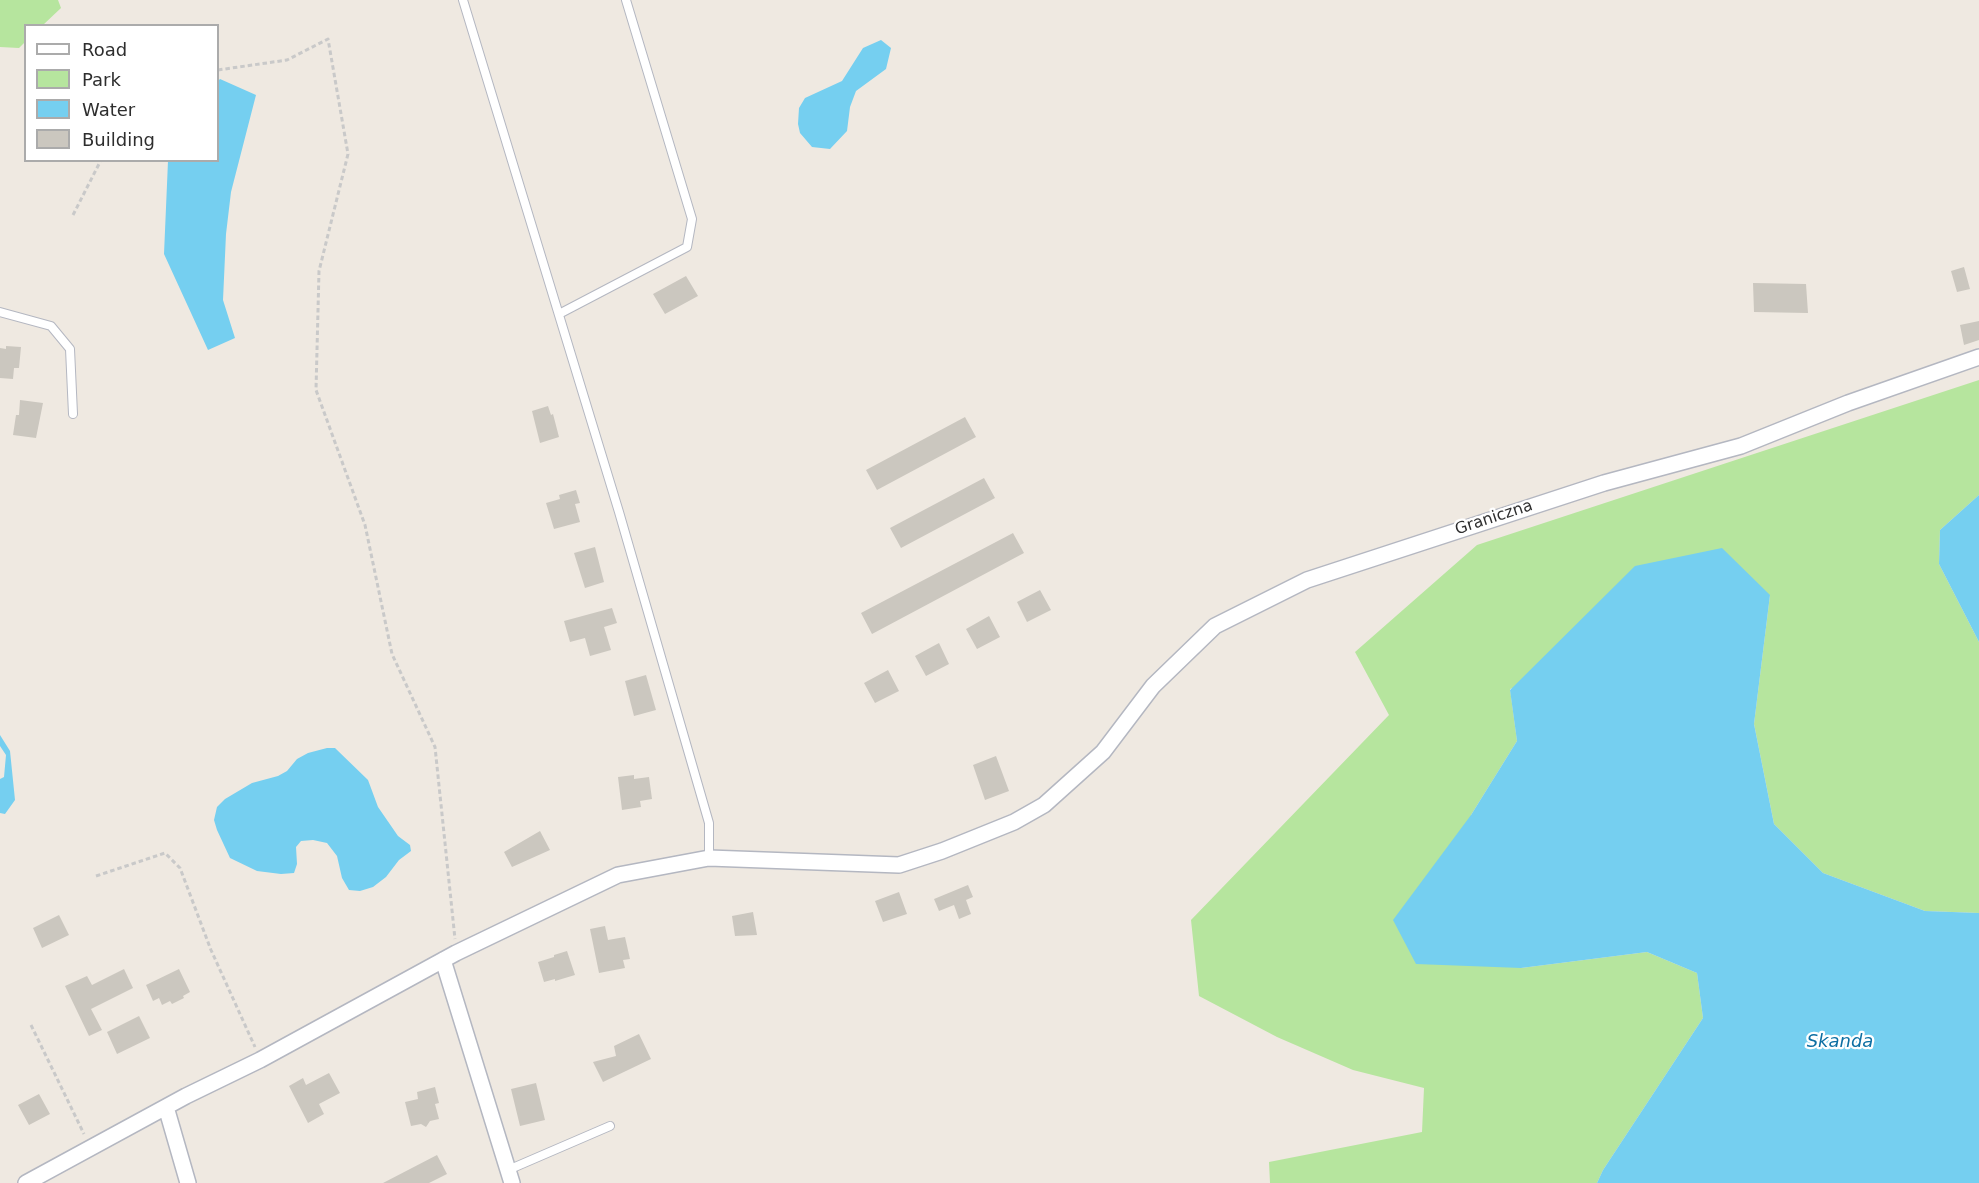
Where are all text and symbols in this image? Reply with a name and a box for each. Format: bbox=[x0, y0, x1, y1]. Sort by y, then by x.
legend bbox=[24, 24, 219, 162]
text: Road bbox=[82, 39, 127, 60]
text: Park bbox=[82, 69, 121, 90]
text: Water bbox=[82, 99, 135, 120]
text: Building bbox=[82, 129, 155, 150]
street label: Graniczna bbox=[1453, 496, 1535, 540]
water label: Skanda bbox=[1807, 1031, 1873, 1053]

